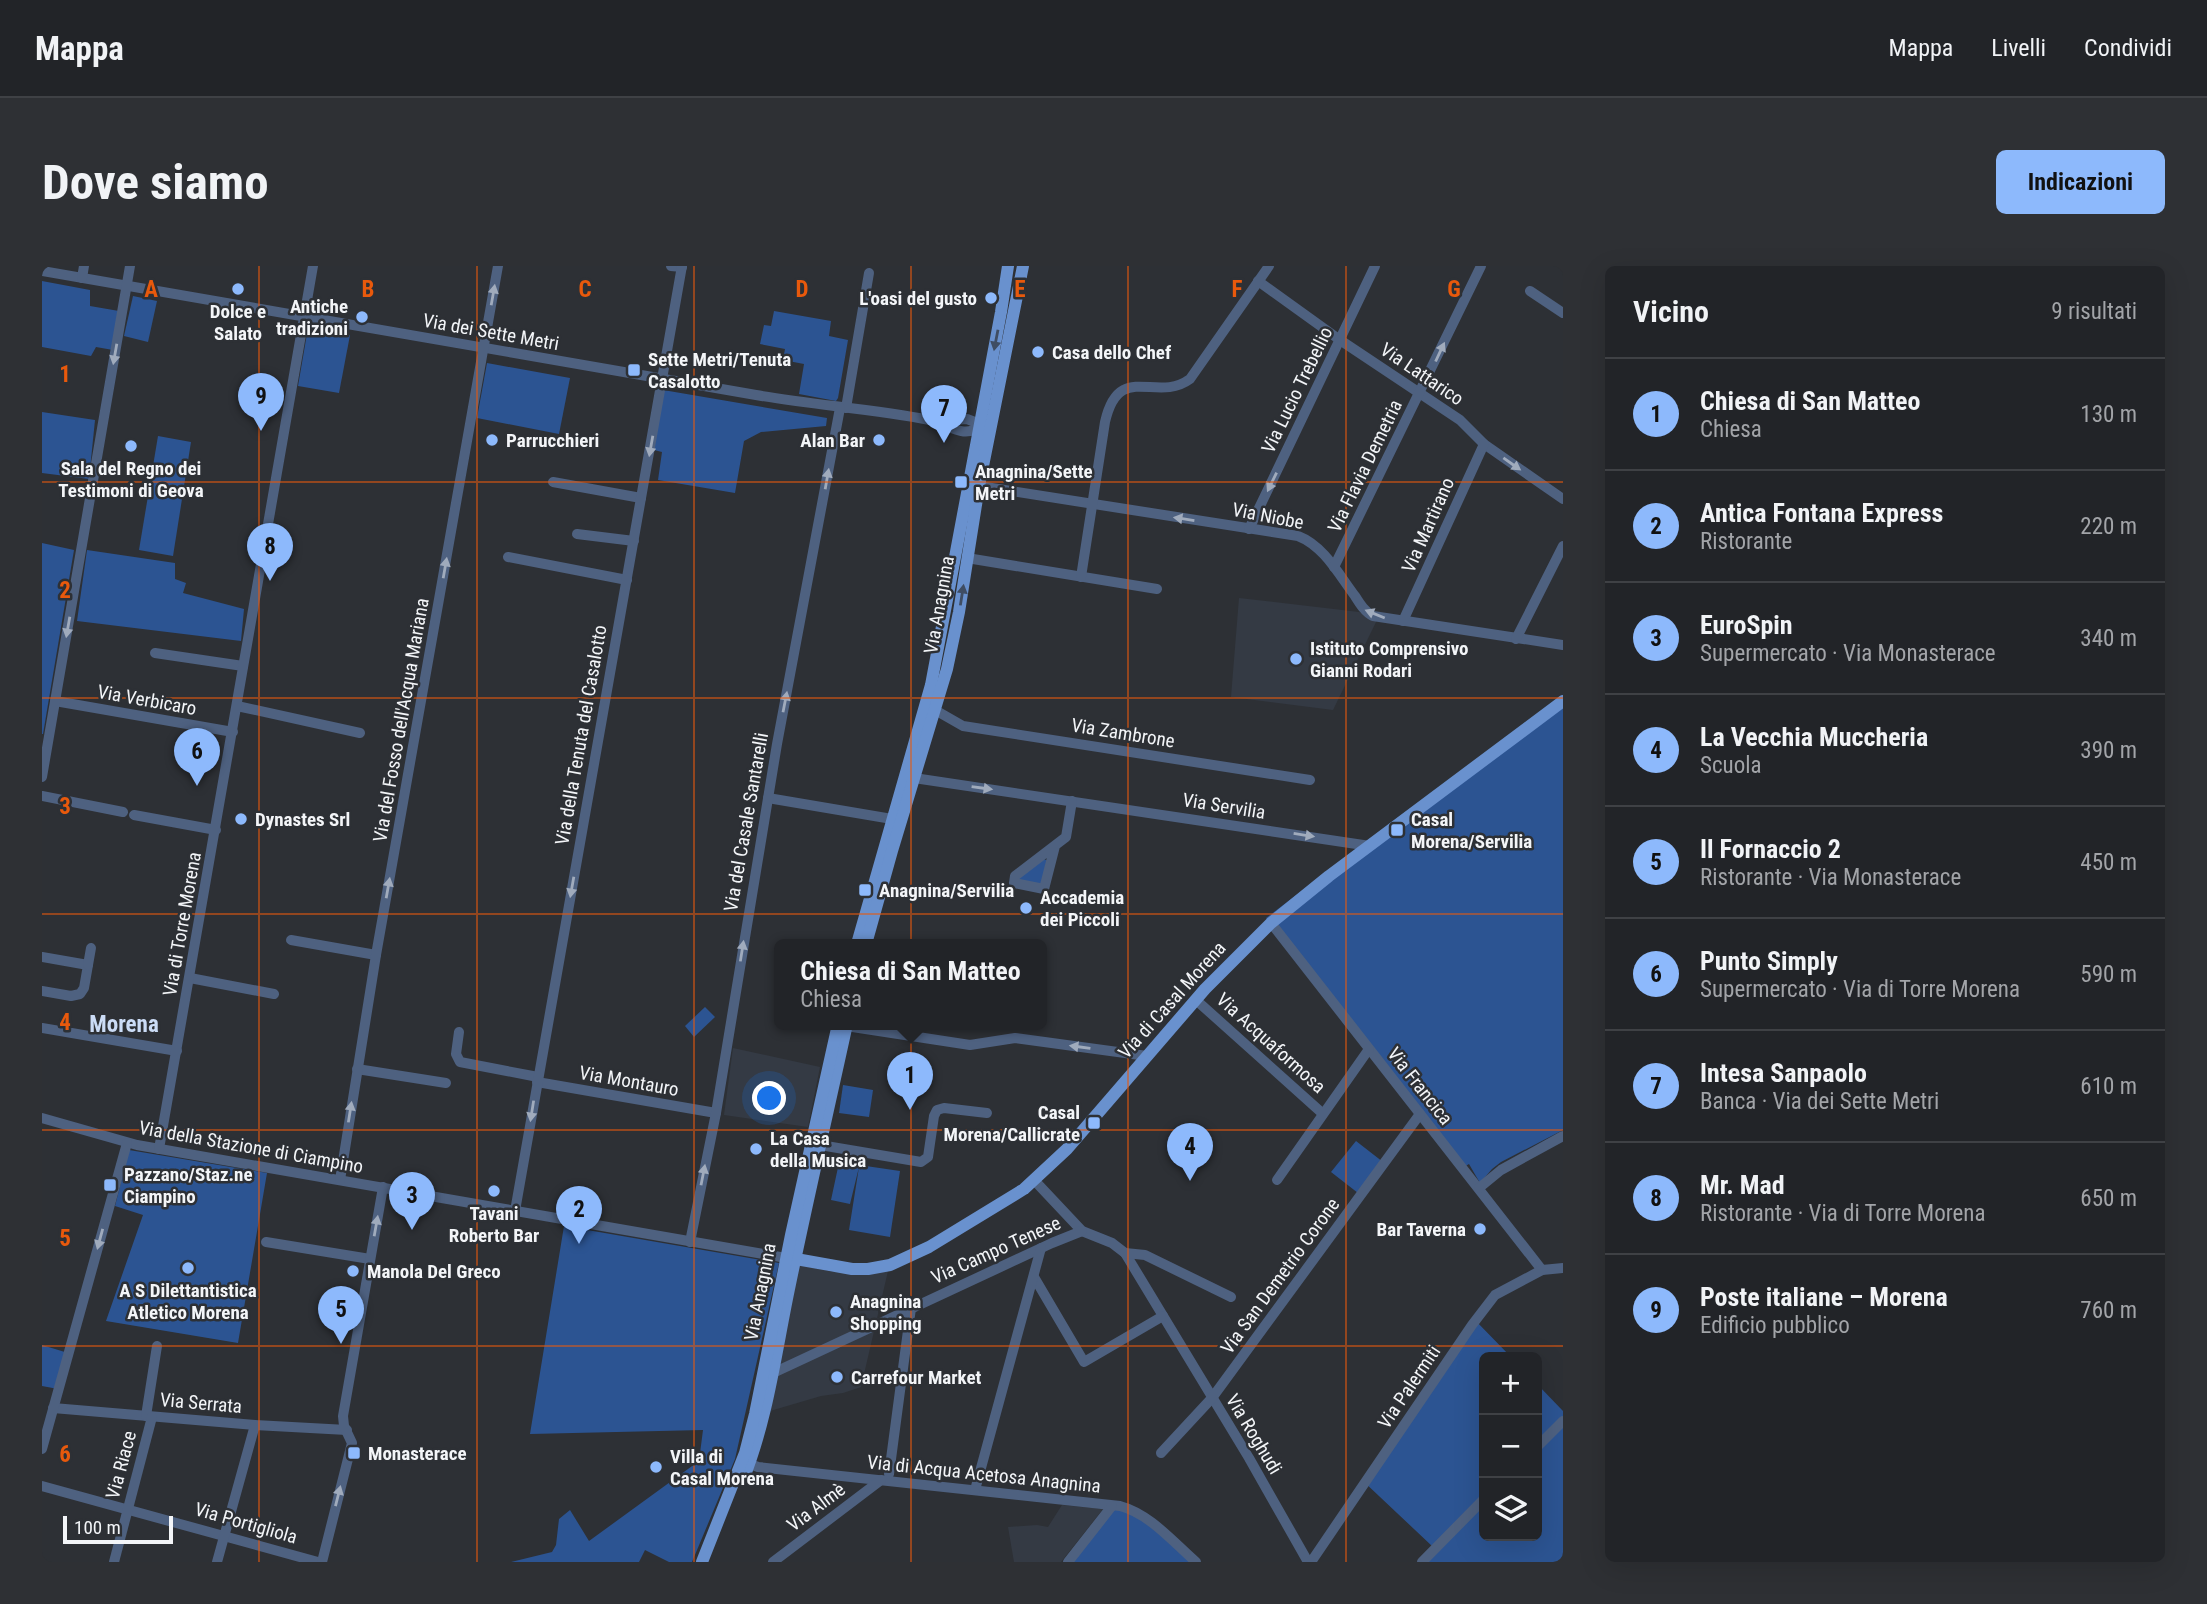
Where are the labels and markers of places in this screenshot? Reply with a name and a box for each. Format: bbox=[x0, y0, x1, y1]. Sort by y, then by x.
marker: Dolce e Salato bbox=[230, 281, 246, 297]
place label: L'oasi del gusto bbox=[859, 287, 977, 310]
marker: L'oasi del gusto bbox=[983, 290, 999, 306]
place label: Antiche tradizioni bbox=[276, 295, 348, 340]
place label: Dolce e Salato bbox=[210, 300, 266, 345]
marker: Antiche tradizioni bbox=[354, 309, 370, 325]
place label: Casa dello Chef bbox=[1052, 341, 1172, 364]
marker: Casa dello Chef bbox=[1030, 344, 1046, 360]
place label: Sette Metri/Tenuta Casalotto bbox=[648, 348, 791, 393]
marker: Sette Metri/Tenuta Casalotto bbox=[626, 362, 642, 378]
pin: 9 bbox=[238, 373, 284, 431]
pin: 7 bbox=[921, 385, 967, 443]
place label: Parrucchieri bbox=[506, 429, 599, 452]
place label: Alan Bar bbox=[800, 429, 865, 452]
marker: Parrucchieri bbox=[484, 432, 500, 448]
marker: Alan Bar bbox=[871, 432, 887, 448]
marker: Sala del Regno dei Testimoni di Geova bbox=[123, 438, 139, 454]
place label: Sala del Regno dei Testimoni di Geova bbox=[58, 457, 204, 502]
place label: Anagnina/Sette Metri bbox=[975, 460, 1093, 505]
marker: Anagnina/Sette Metri bbox=[953, 474, 969, 490]
pin: 8 bbox=[247, 523, 293, 581]
place label: Istituto Comprensivo Gianni Rodari bbox=[1310, 637, 1469, 682]
marker: Istituto Comprensivo Gianni Rodari bbox=[1288, 651, 1304, 667]
pin: 6 bbox=[174, 728, 220, 786]
place label: Dynastes Srl bbox=[255, 808, 350, 831]
place label: Casal Morena/Servilia bbox=[1411, 808, 1532, 853]
marker: Dynastes Srl bbox=[233, 811, 249, 827]
marker: Casal Morena/Servilia bbox=[1389, 822, 1405, 838]
place label: Anagnina/Servilia bbox=[879, 879, 1014, 902]
marker: Anagnina/Servilia bbox=[857, 882, 873, 898]
place label: Accademia dei Piccoli bbox=[1040, 886, 1124, 931]
marker: Accademia dei Piccoli bbox=[1018, 900, 1034, 916]
pin: 1 bbox=[887, 1052, 933, 1110]
place label: Casal Morena/Callicrate bbox=[944, 1101, 1080, 1146]
marker: Casal Morena/Callicrate bbox=[1086, 1115, 1102, 1131]
pin: 4 bbox=[1167, 1123, 1213, 1181]
place label: La Casa della Musica bbox=[770, 1127, 866, 1172]
marker: La Casa della Musica bbox=[748, 1141, 764, 1157]
place label: Pazzano/Staz.ne Ciampino bbox=[124, 1163, 252, 1208]
pin: 3 bbox=[389, 1172, 435, 1230]
marker: Pazzano/Staz.ne Ciampino bbox=[102, 1177, 118, 1193]
marker: Tavani Roberto Bar bbox=[486, 1183, 502, 1199]
pin: 2 bbox=[556, 1186, 602, 1244]
place label: Tavani Roberto Bar bbox=[449, 1202, 539, 1247]
place label: Bar Taverna bbox=[1377, 1218, 1466, 1241]
marker: Bar Taverna bbox=[1472, 1221, 1488, 1237]
marker: A S Dilettantistica Atletico Morena bbox=[180, 1260, 196, 1276]
place label: Manola Del Greco bbox=[367, 1260, 501, 1283]
marker: Manola Del Greco bbox=[345, 1263, 361, 1279]
place label: A S Dilettantistica Atletico Morena bbox=[119, 1279, 257, 1324]
pin: 5 bbox=[318, 1286, 364, 1344]
place label: Anagnina Shopping bbox=[850, 1290, 922, 1335]
marker: Anagnina Shopping bbox=[828, 1304, 844, 1320]
place label: Carrefour Market bbox=[851, 1366, 982, 1389]
marker: Carrefour Market bbox=[829, 1369, 845, 1385]
place label: Monasterace bbox=[368, 1442, 467, 1465]
marker: Monasterace bbox=[346, 1445, 362, 1461]
place label: Villa di Casal Morena bbox=[670, 1445, 774, 1490]
marker: Villa di Casal Morena bbox=[648, 1459, 664, 1475]

